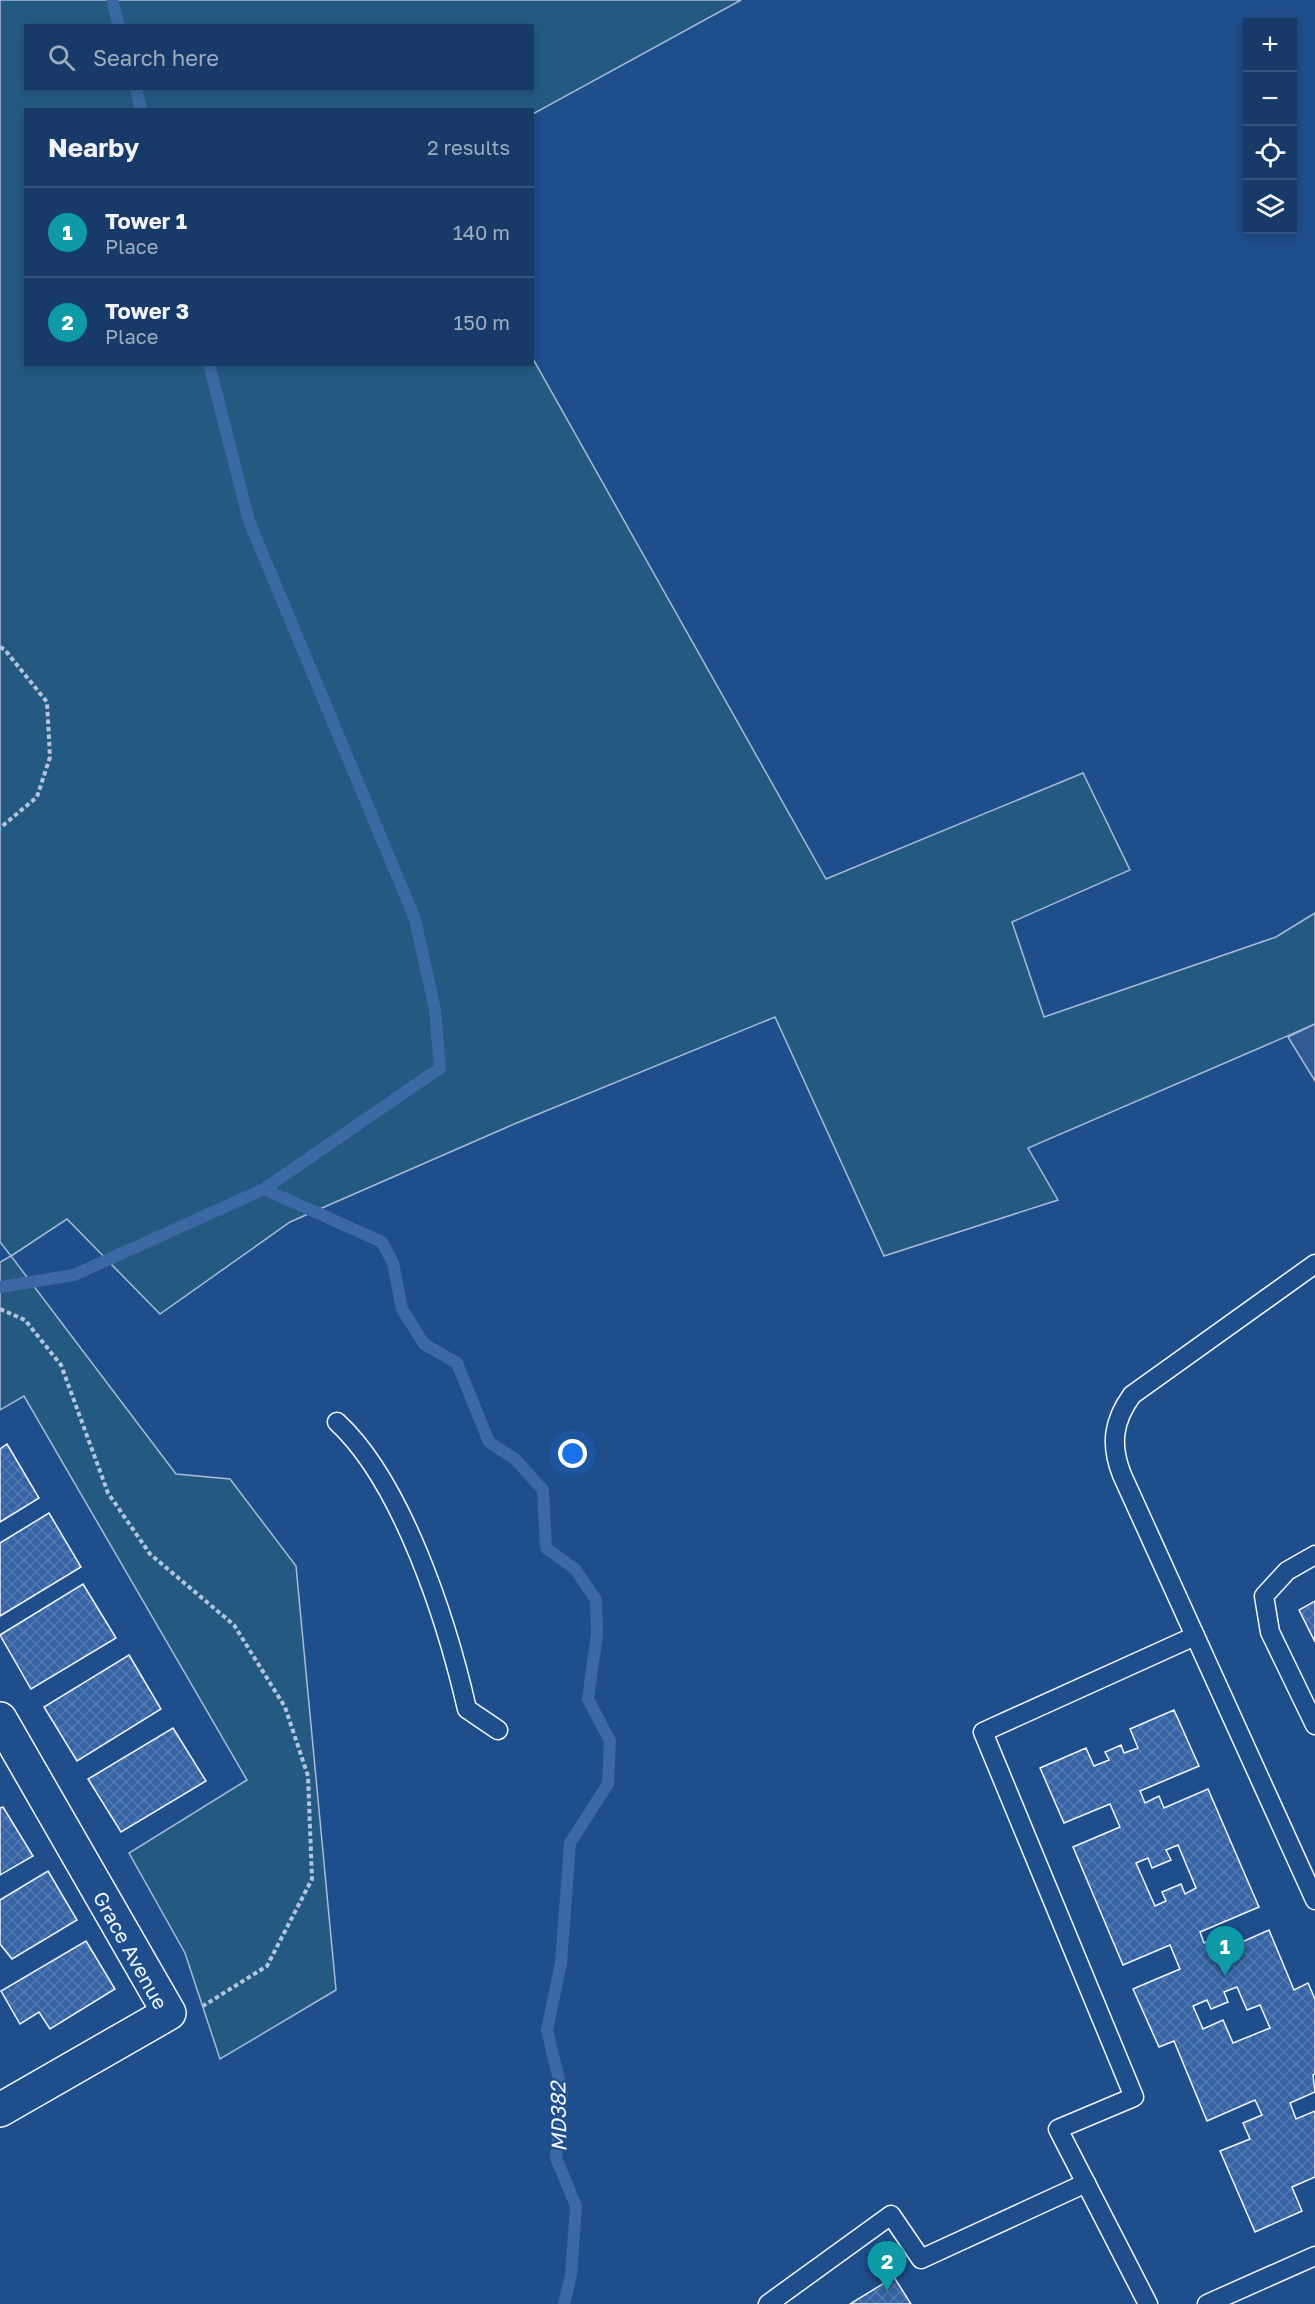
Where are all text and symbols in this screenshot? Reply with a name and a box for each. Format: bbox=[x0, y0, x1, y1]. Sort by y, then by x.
map controls bbox=[1243, 18, 1297, 234]
button: + bbox=[1243, 18, 1297, 72]
search box bbox=[24, 24, 534, 90]
icon: search bbox=[45, 41, 78, 74]
text: Search here bbox=[93, 44, 219, 71]
button: − bbox=[1243, 72, 1297, 126]
button: locate bbox=[1243, 126, 1297, 180]
text: Nearby bbox=[48, 132, 139, 163]
text: 2 results bbox=[427, 135, 510, 159]
button: layers bbox=[1243, 180, 1297, 234]
text: Tower 1 bbox=[105, 207, 187, 234]
text: 1 bbox=[62, 220, 73, 244]
text: 140 m bbox=[453, 220, 510, 244]
text: Place bbox=[105, 234, 158, 258]
text: Tower 3 bbox=[105, 297, 189, 324]
text: 2 bbox=[61, 310, 74, 334]
text: 150 m bbox=[454, 310, 510, 334]
text: Place bbox=[105, 324, 158, 348]
your location bbox=[558, 1439, 587, 1468]
street label: Grace Avenue bbox=[89, 1887, 173, 2013]
pin: 1 bbox=[1206, 1926, 1244, 1976]
water label: MD382 bbox=[544, 2080, 572, 2152]
pin: 2 bbox=[868, 2242, 906, 2291]

